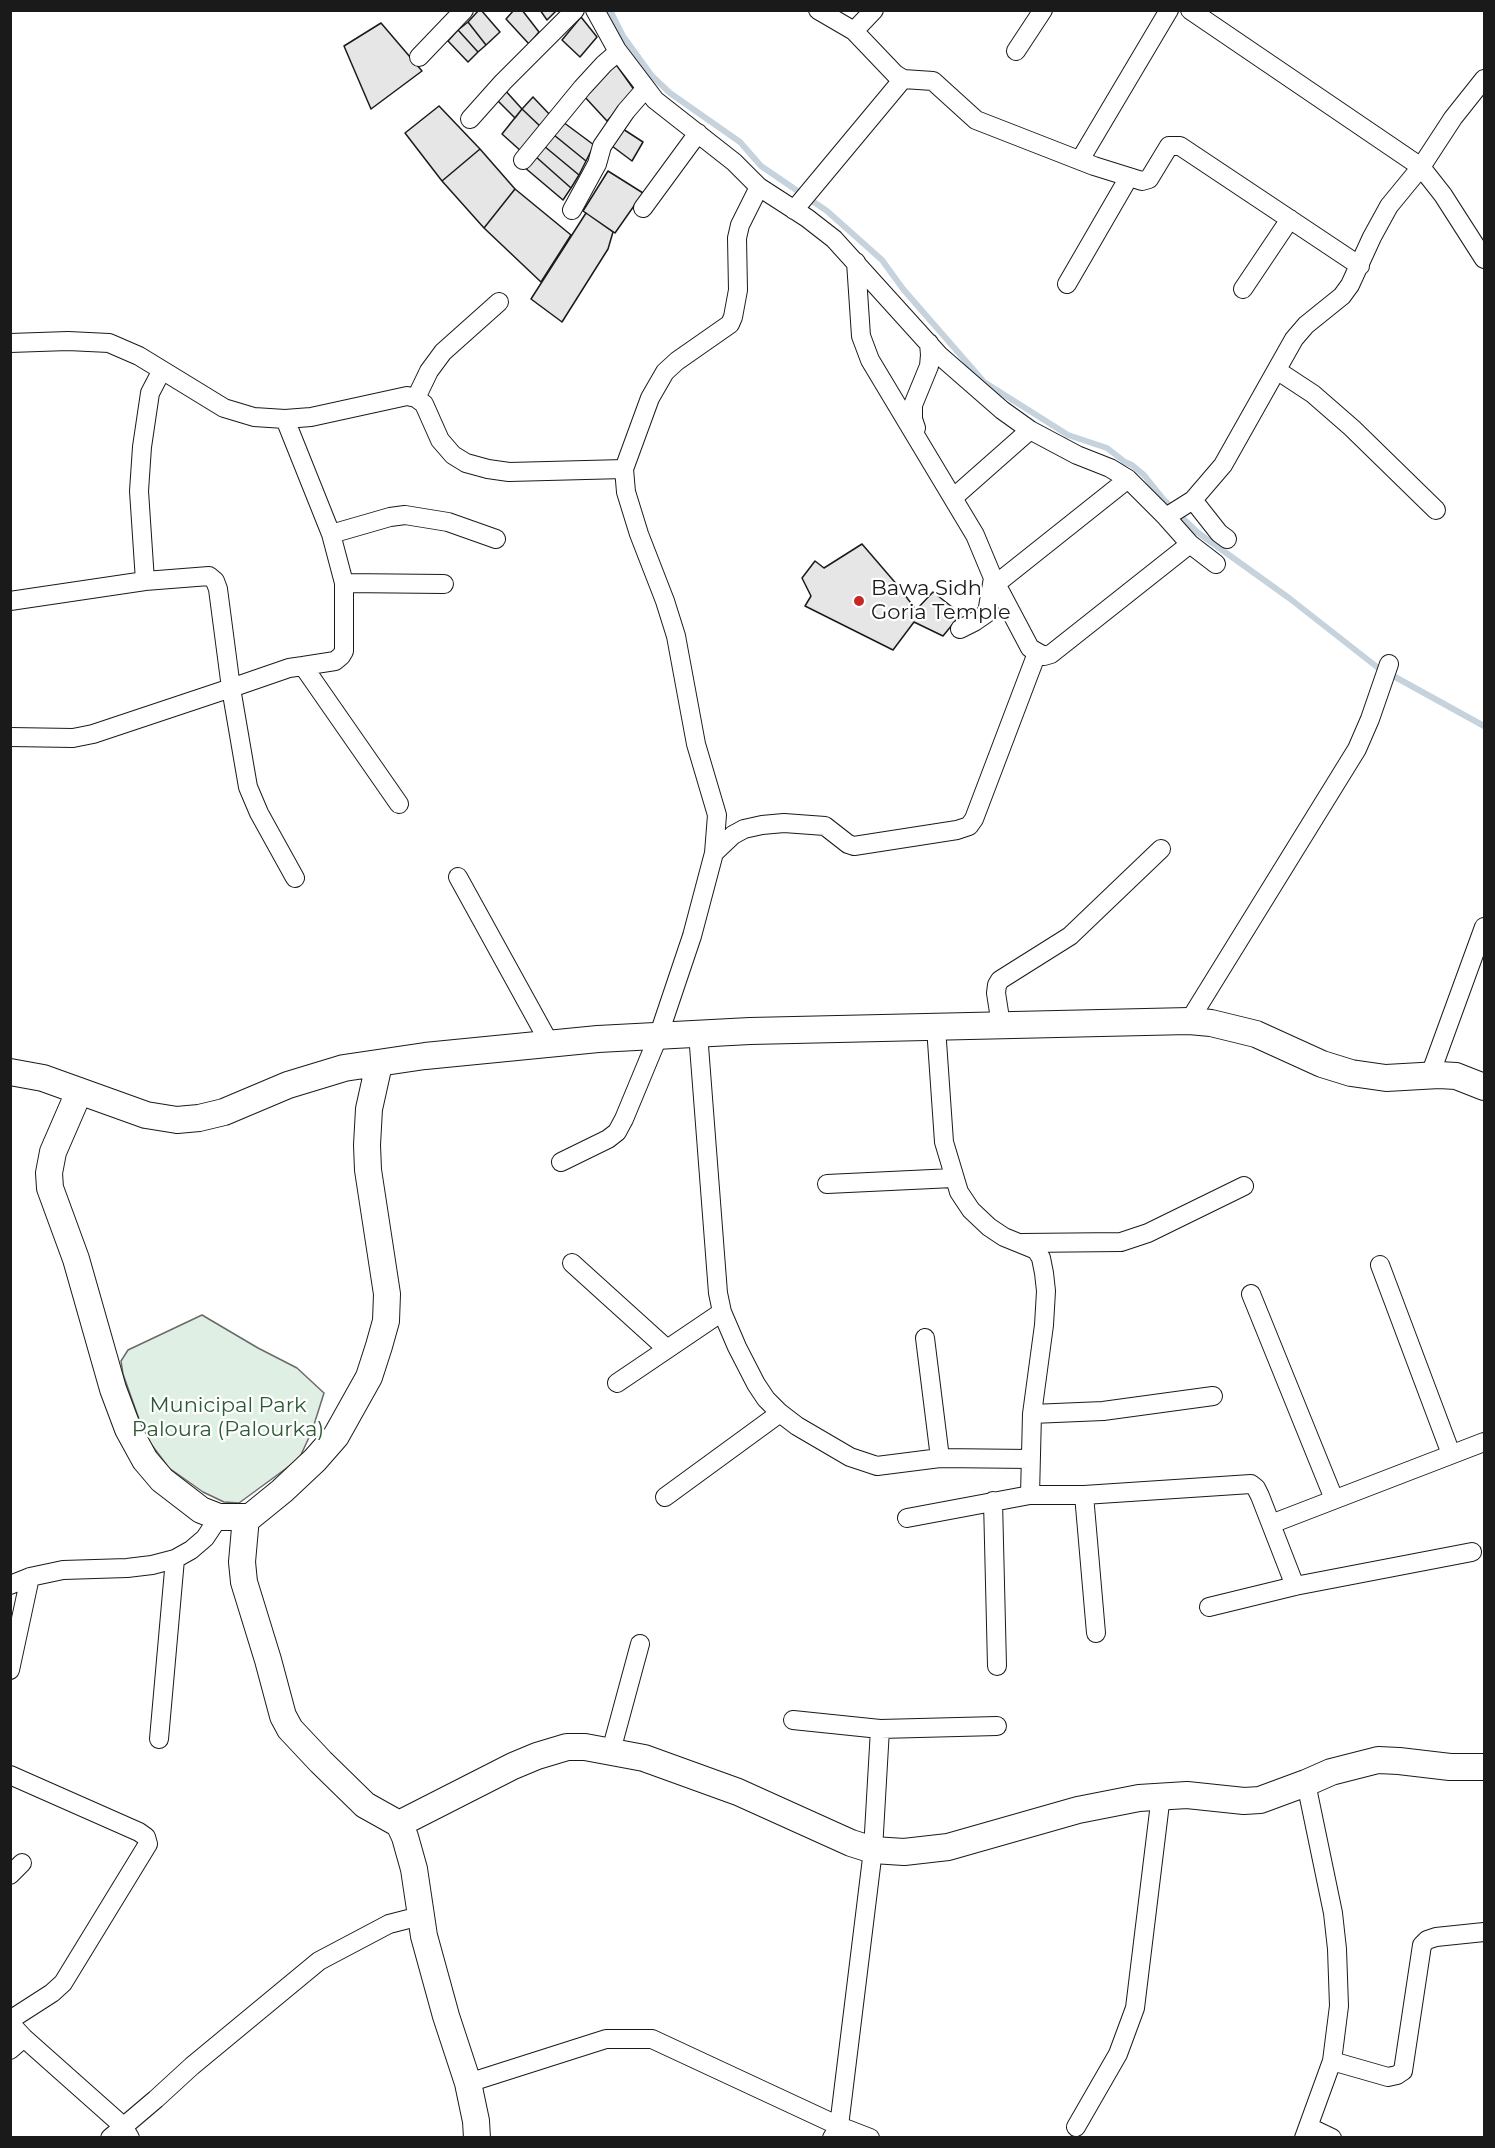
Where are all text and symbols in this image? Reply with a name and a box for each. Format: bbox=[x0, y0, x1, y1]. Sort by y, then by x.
place label: Bawa Sidh Goria Temple bbox=[871, 576, 1011, 626]
marker: Bawa Sidh Goria Temple bbox=[852, 594, 866, 608]
park label: Municipal Park Paloura (Palourka) bbox=[132, 1393, 324, 1443]

